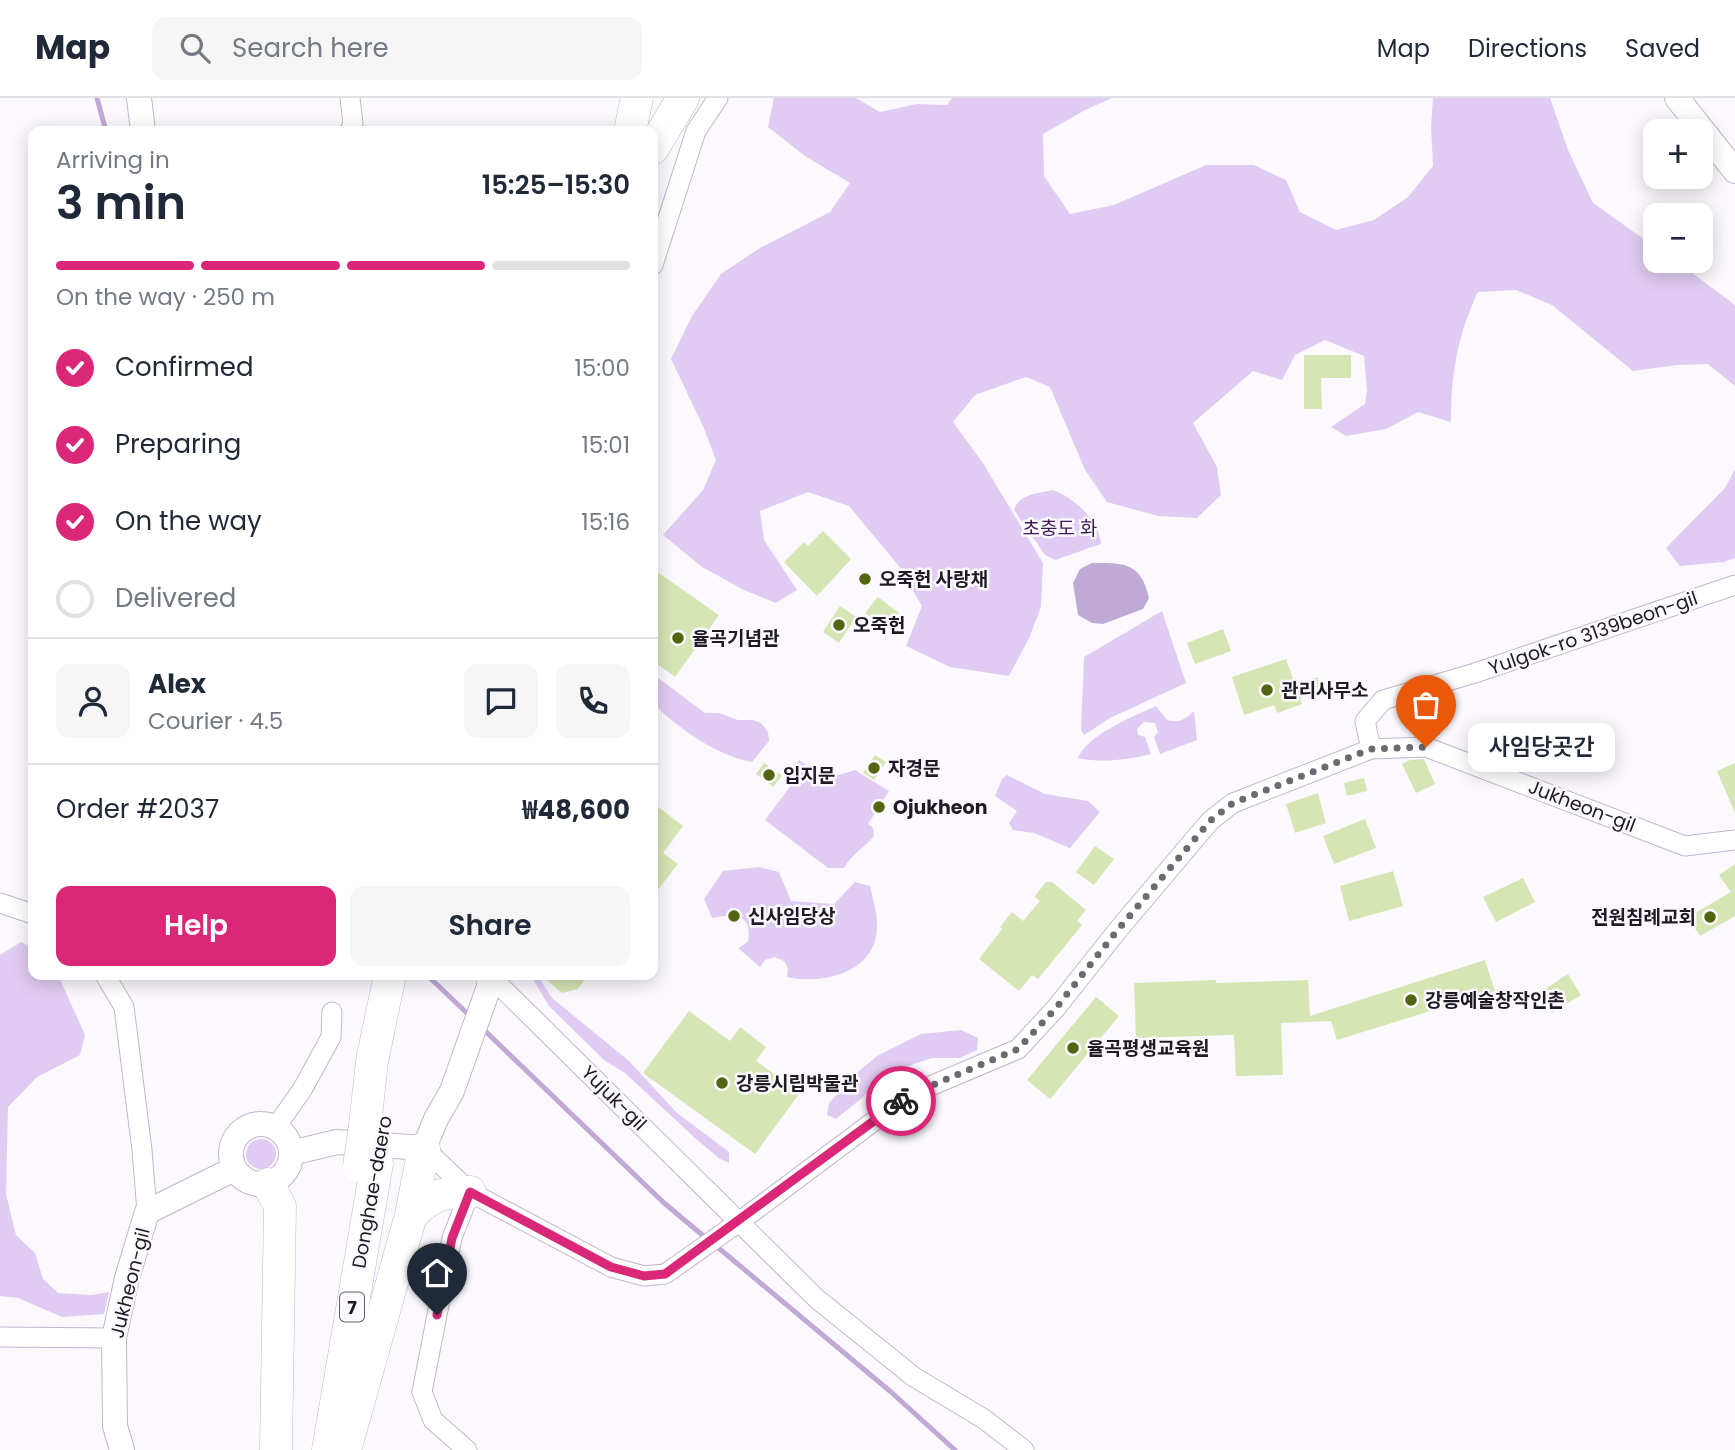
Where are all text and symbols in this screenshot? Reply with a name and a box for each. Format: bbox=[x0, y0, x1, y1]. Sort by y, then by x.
search box bbox=[152, 17, 642, 80]
text: Map bbox=[35, 24, 110, 71]
icon: search bbox=[176, 29, 214, 67]
text: Search here bbox=[232, 30, 389, 66]
text: Map bbox=[1377, 32, 1430, 65]
text: Directions bbox=[1468, 32, 1587, 65]
text: Saved bbox=[1625, 32, 1700, 65]
map controls bbox=[1643, 119, 1713, 273]
button: + bbox=[1643, 119, 1713, 189]
text: Arriving in bbox=[56, 144, 170, 176]
text: 15:25–15:30 bbox=[482, 167, 630, 203]
text: 3 min bbox=[56, 171, 186, 235]
button: − bbox=[1643, 203, 1713, 273]
text: On the way · 250 m bbox=[56, 281, 275, 313]
icon: check bbox=[56, 349, 94, 387]
text: Confirmed bbox=[115, 349, 253, 385]
text: 15:00 bbox=[574, 352, 630, 384]
icon: check bbox=[56, 426, 94, 464]
text: Preparing bbox=[115, 426, 241, 462]
text: 15:01 bbox=[581, 429, 630, 461]
icon: check bbox=[56, 503, 94, 541]
text: On the way bbox=[115, 503, 262, 539]
text: 15:16 bbox=[581, 506, 630, 538]
park label: 초충도 화 bbox=[1023, 515, 1098, 542]
place label: 오죽헌 사랑채 bbox=[879, 566, 988, 593]
marker: 오죽헌 사랑채 bbox=[857, 571, 873, 587]
text: Delivered bbox=[115, 580, 236, 616]
street label: Yulgok-ro 3139beon-gil bbox=[1485, 584, 1701, 682]
place label: 오죽헌 bbox=[853, 612, 905, 639]
marker: 오죽헌 bbox=[831, 617, 847, 633]
place label: 율곡기념관 bbox=[692, 625, 780, 652]
marker: 율곡기념관 bbox=[670, 630, 686, 646]
button: person bbox=[56, 664, 130, 738]
button: chat bbox=[464, 664, 538, 738]
button: phone bbox=[556, 664, 630, 738]
text: Alex bbox=[148, 666, 206, 702]
pin bbox=[1396, 675, 1456, 747]
place label: 관리사무소 bbox=[1281, 677, 1368, 704]
marker: 관리사무소 bbox=[1259, 682, 1275, 698]
icon: bag bbox=[1407, 686, 1445, 724]
text: Courier · 4.5 bbox=[148, 705, 283, 737]
callout: 사임당곳간 bbox=[1468, 722, 1615, 772]
text: 사임당곳간 bbox=[1489, 731, 1594, 763]
place label: 자경문 bbox=[888, 755, 940, 782]
marker: 자경문 bbox=[866, 760, 882, 776]
place label: 입지문 bbox=[783, 762, 835, 789]
marker: 입지문 bbox=[761, 767, 777, 783]
street label: Jukheon-gil bbox=[1524, 773, 1640, 839]
text: Order #2037 bbox=[56, 791, 219, 827]
text: ₩48,600 bbox=[522, 792, 630, 828]
place label: Ojukheon bbox=[893, 794, 988, 821]
marker: Ojukheon bbox=[871, 799, 887, 815]
button: Help bbox=[56, 886, 336, 966]
button: Share bbox=[350, 886, 630, 966]
place label: 신사임당상 bbox=[748, 903, 835, 930]
place label: 전원침례교회 bbox=[1591, 904, 1696, 931]
marker: 신사임당상 bbox=[726, 908, 742, 924]
marker: 전원침례교회 bbox=[1702, 909, 1718, 925]
place label: 강릉예술창작인촌 bbox=[1425, 987, 1565, 1014]
marker: 강릉예술창작인촌 bbox=[1403, 992, 1419, 1008]
place label: 율곡평생교육원 bbox=[1087, 1035, 1209, 1062]
marker: 율곡평생교육원 bbox=[1065, 1040, 1081, 1056]
street label: Yujuk-gil bbox=[575, 1059, 653, 1137]
courier bbox=[866, 1066, 936, 1136]
place label: 강릉시립박물관 bbox=[736, 1070, 859, 1097]
marker: 강릉시립박물관 bbox=[714, 1075, 730, 1091]
icon: bike bbox=[882, 1082, 920, 1120]
street label: Donghae-daero bbox=[345, 1114, 399, 1270]
street label: Jukheon-gil bbox=[103, 1225, 157, 1341]
pin bbox=[407, 1243, 467, 1315]
icon: home bbox=[418, 1254, 456, 1292]
road number: 7 bbox=[340, 1292, 364, 1322]

